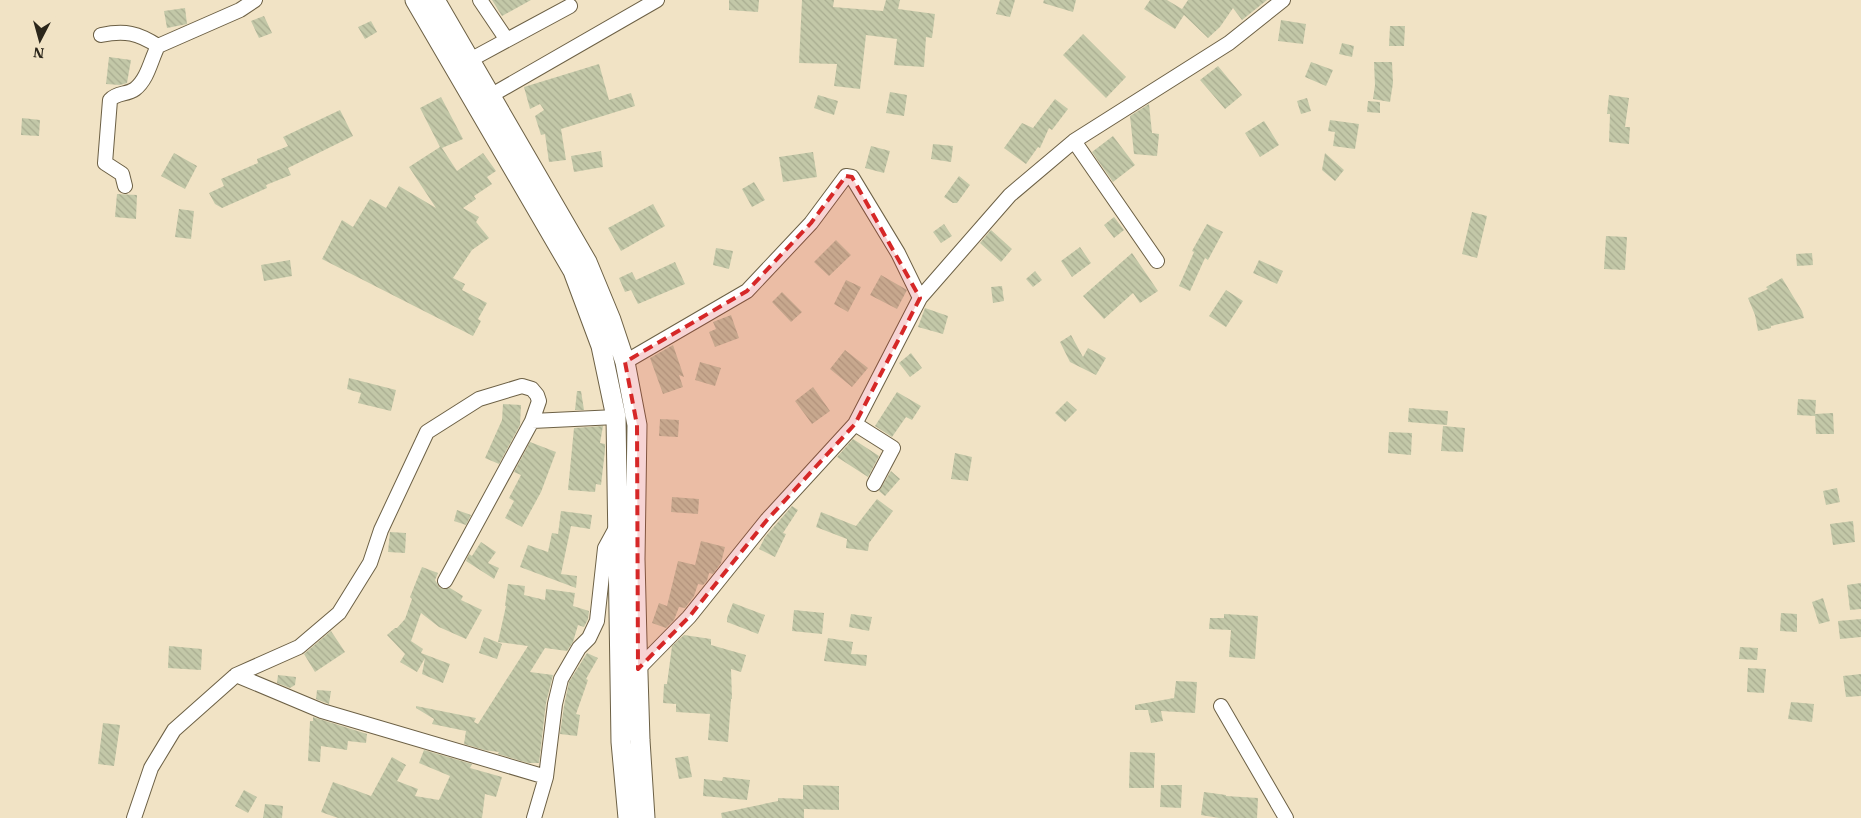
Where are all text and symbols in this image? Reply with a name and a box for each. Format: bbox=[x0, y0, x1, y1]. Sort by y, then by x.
north arrow bbox=[15, 15, 65, 65]
text: N bbox=[32, 43, 45, 62]

